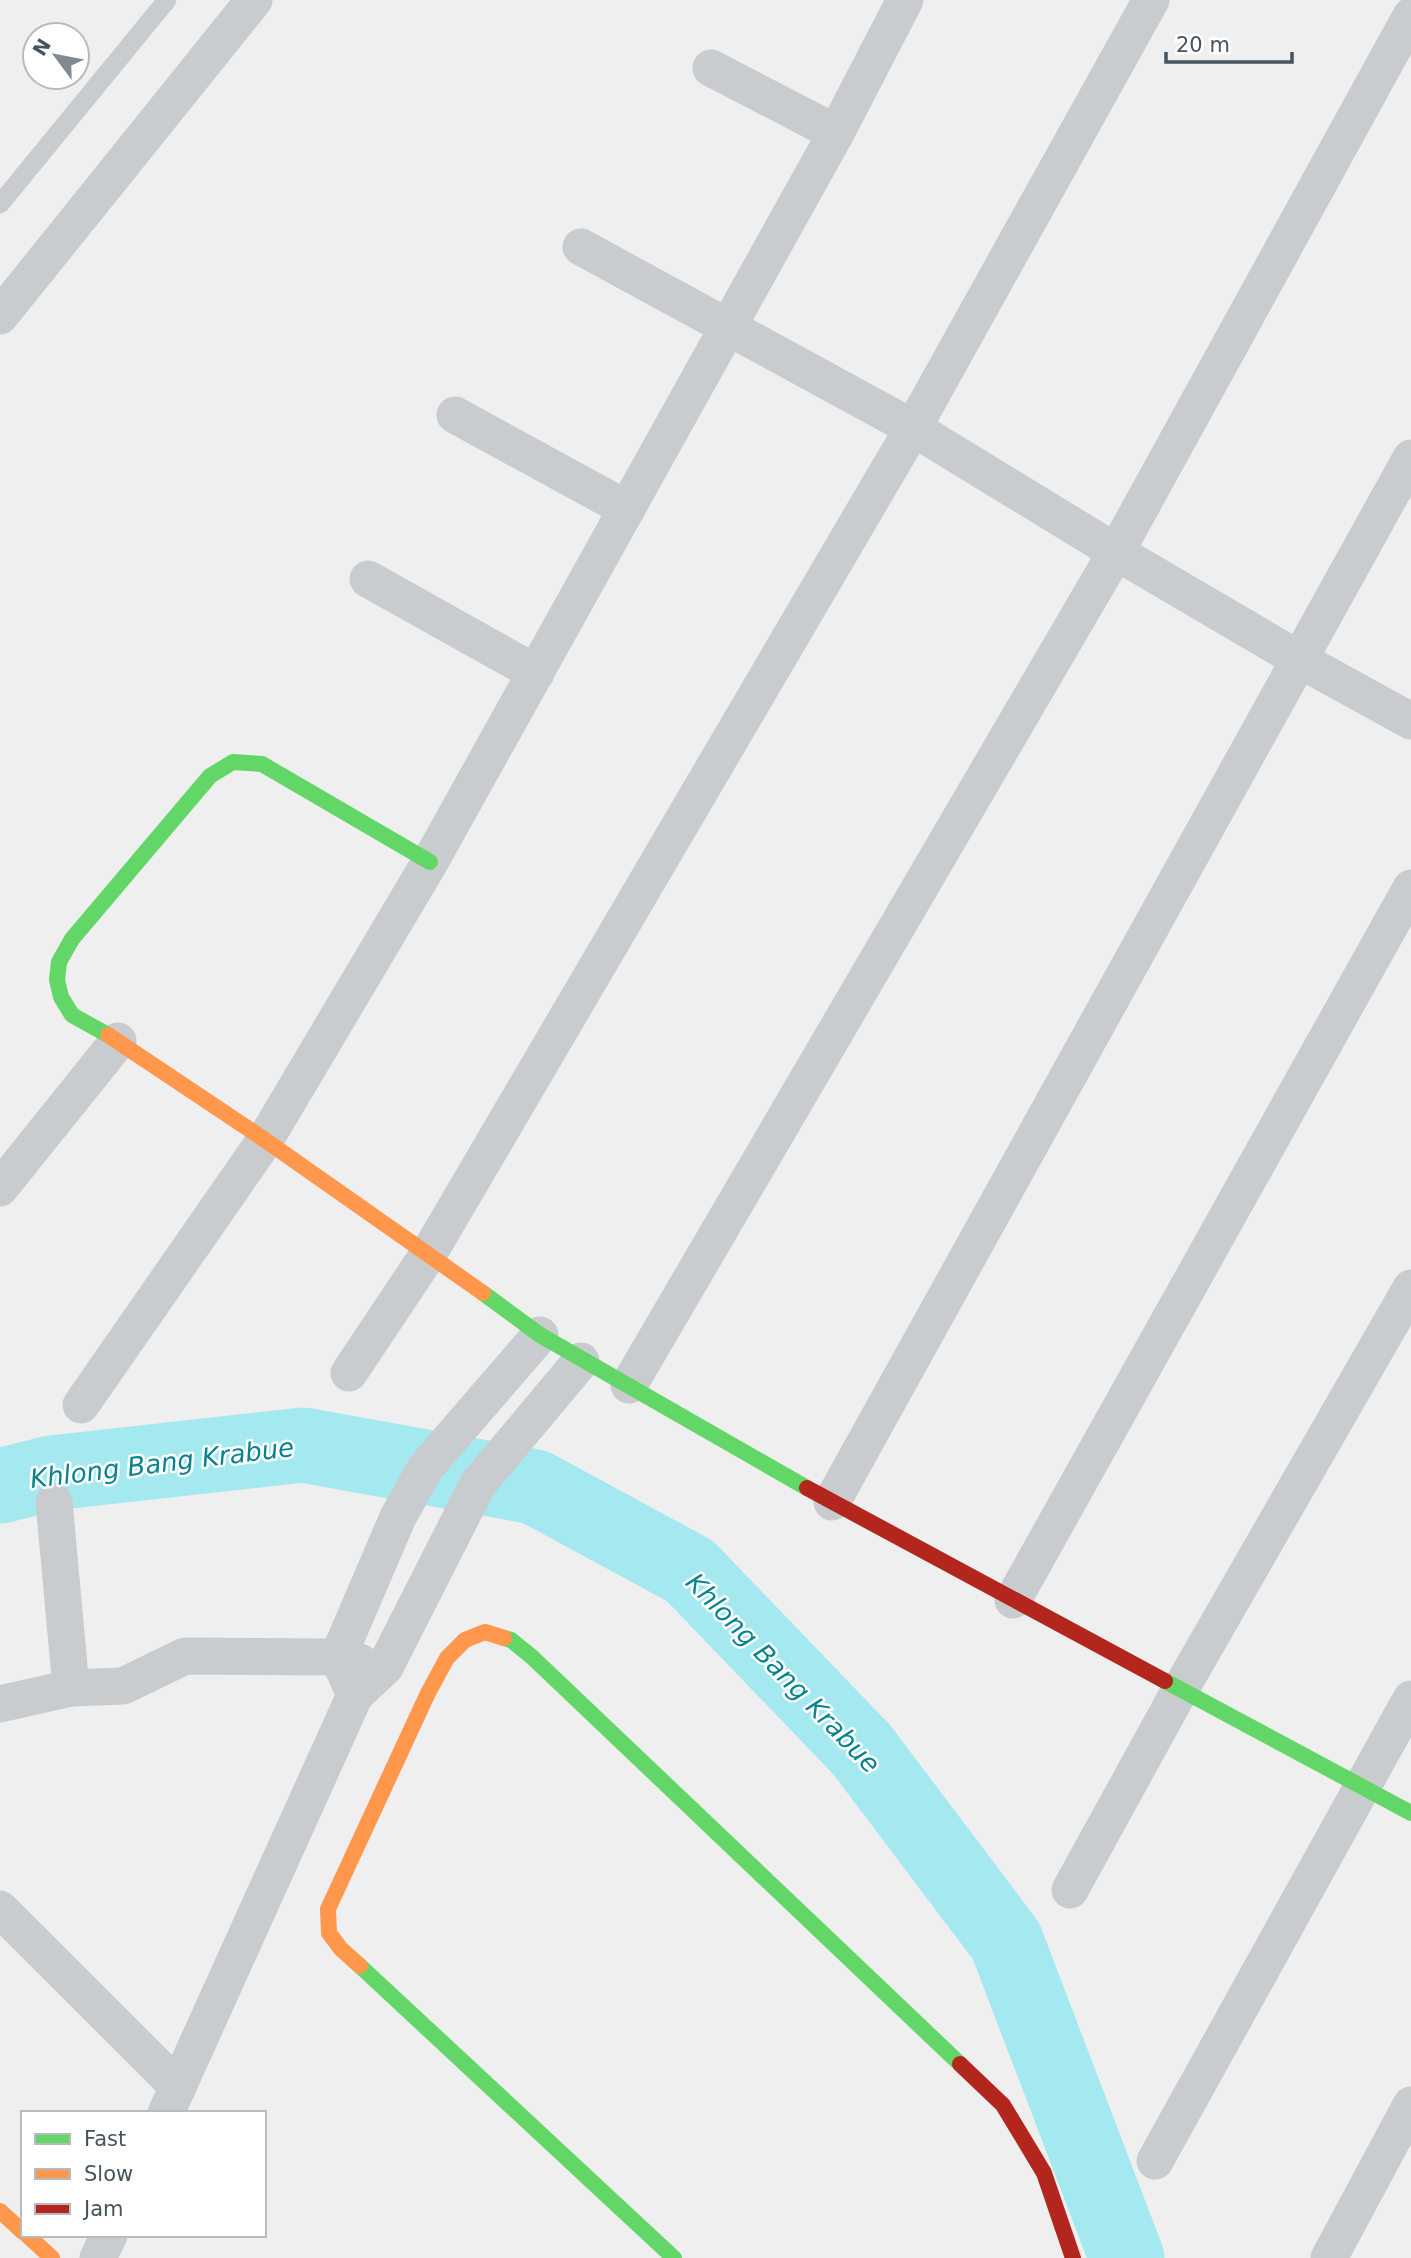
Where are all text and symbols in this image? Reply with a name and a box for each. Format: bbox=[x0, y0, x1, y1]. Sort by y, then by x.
north arrow bbox=[21, 21, 91, 91]
scale bar bbox=[1166, 21, 1292, 65]
text: 20 m bbox=[1176, 33, 1230, 57]
text: N bbox=[28, 34, 55, 60]
water label: Khlong Bang Krabue bbox=[28, 1432, 296, 1494]
water label: Khlong Bang Krabue bbox=[680, 1567, 886, 1779]
legend bbox=[21, 2111, 266, 2237]
text: Fast bbox=[84, 2127, 126, 2151]
text: Slow bbox=[84, 2162, 133, 2186]
text: Jam bbox=[82, 2197, 124, 2221]

